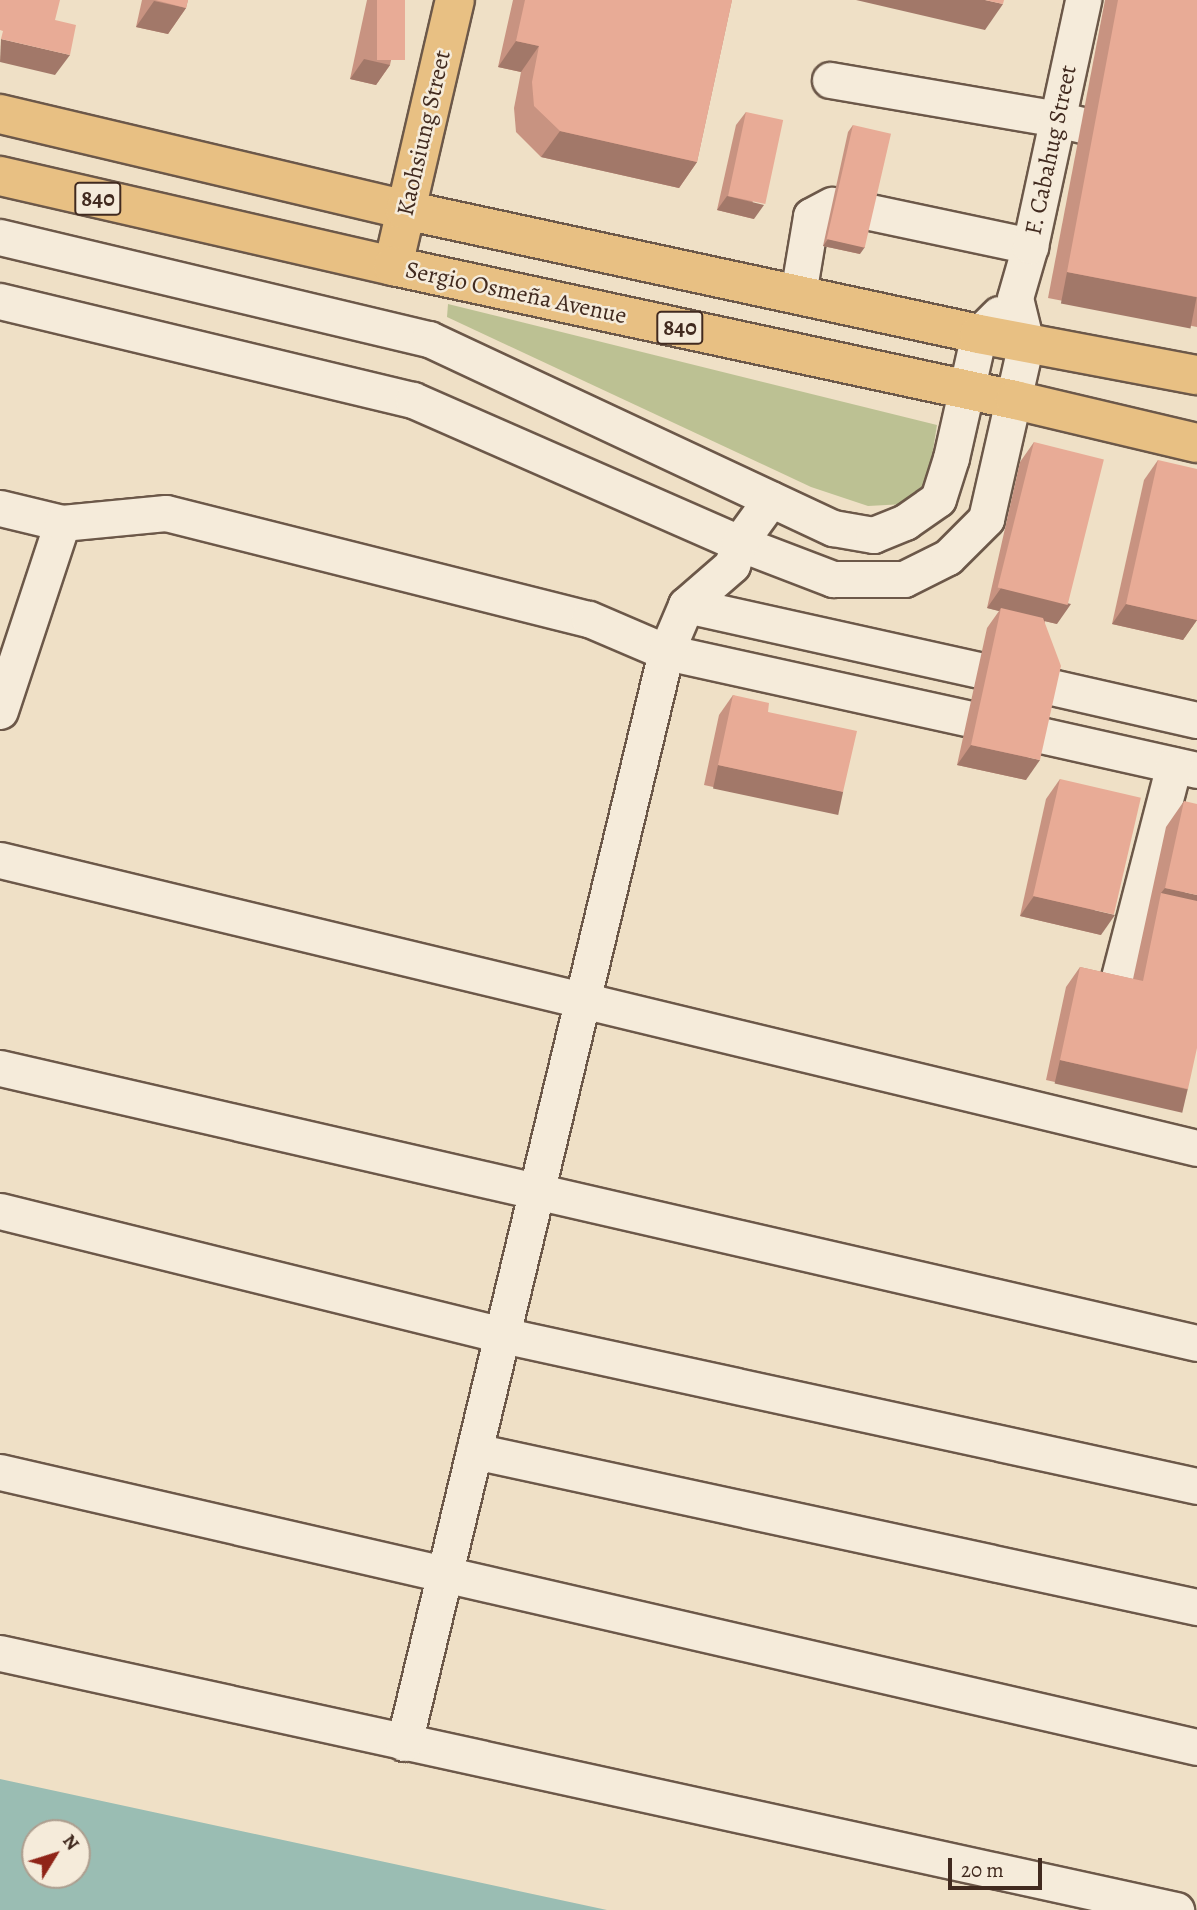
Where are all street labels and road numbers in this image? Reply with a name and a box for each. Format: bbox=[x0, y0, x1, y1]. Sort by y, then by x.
street label: Kaohsiung Street bbox=[391, 47, 457, 219]
street label: F. Cabahug Street bbox=[1019, 62, 1083, 238]
road number: 840 bbox=[74, 180, 122, 218]
street label: Sergio Osmeña Avenue bbox=[403, 255, 629, 331]
road number: 840 bbox=[656, 308, 704, 348]

